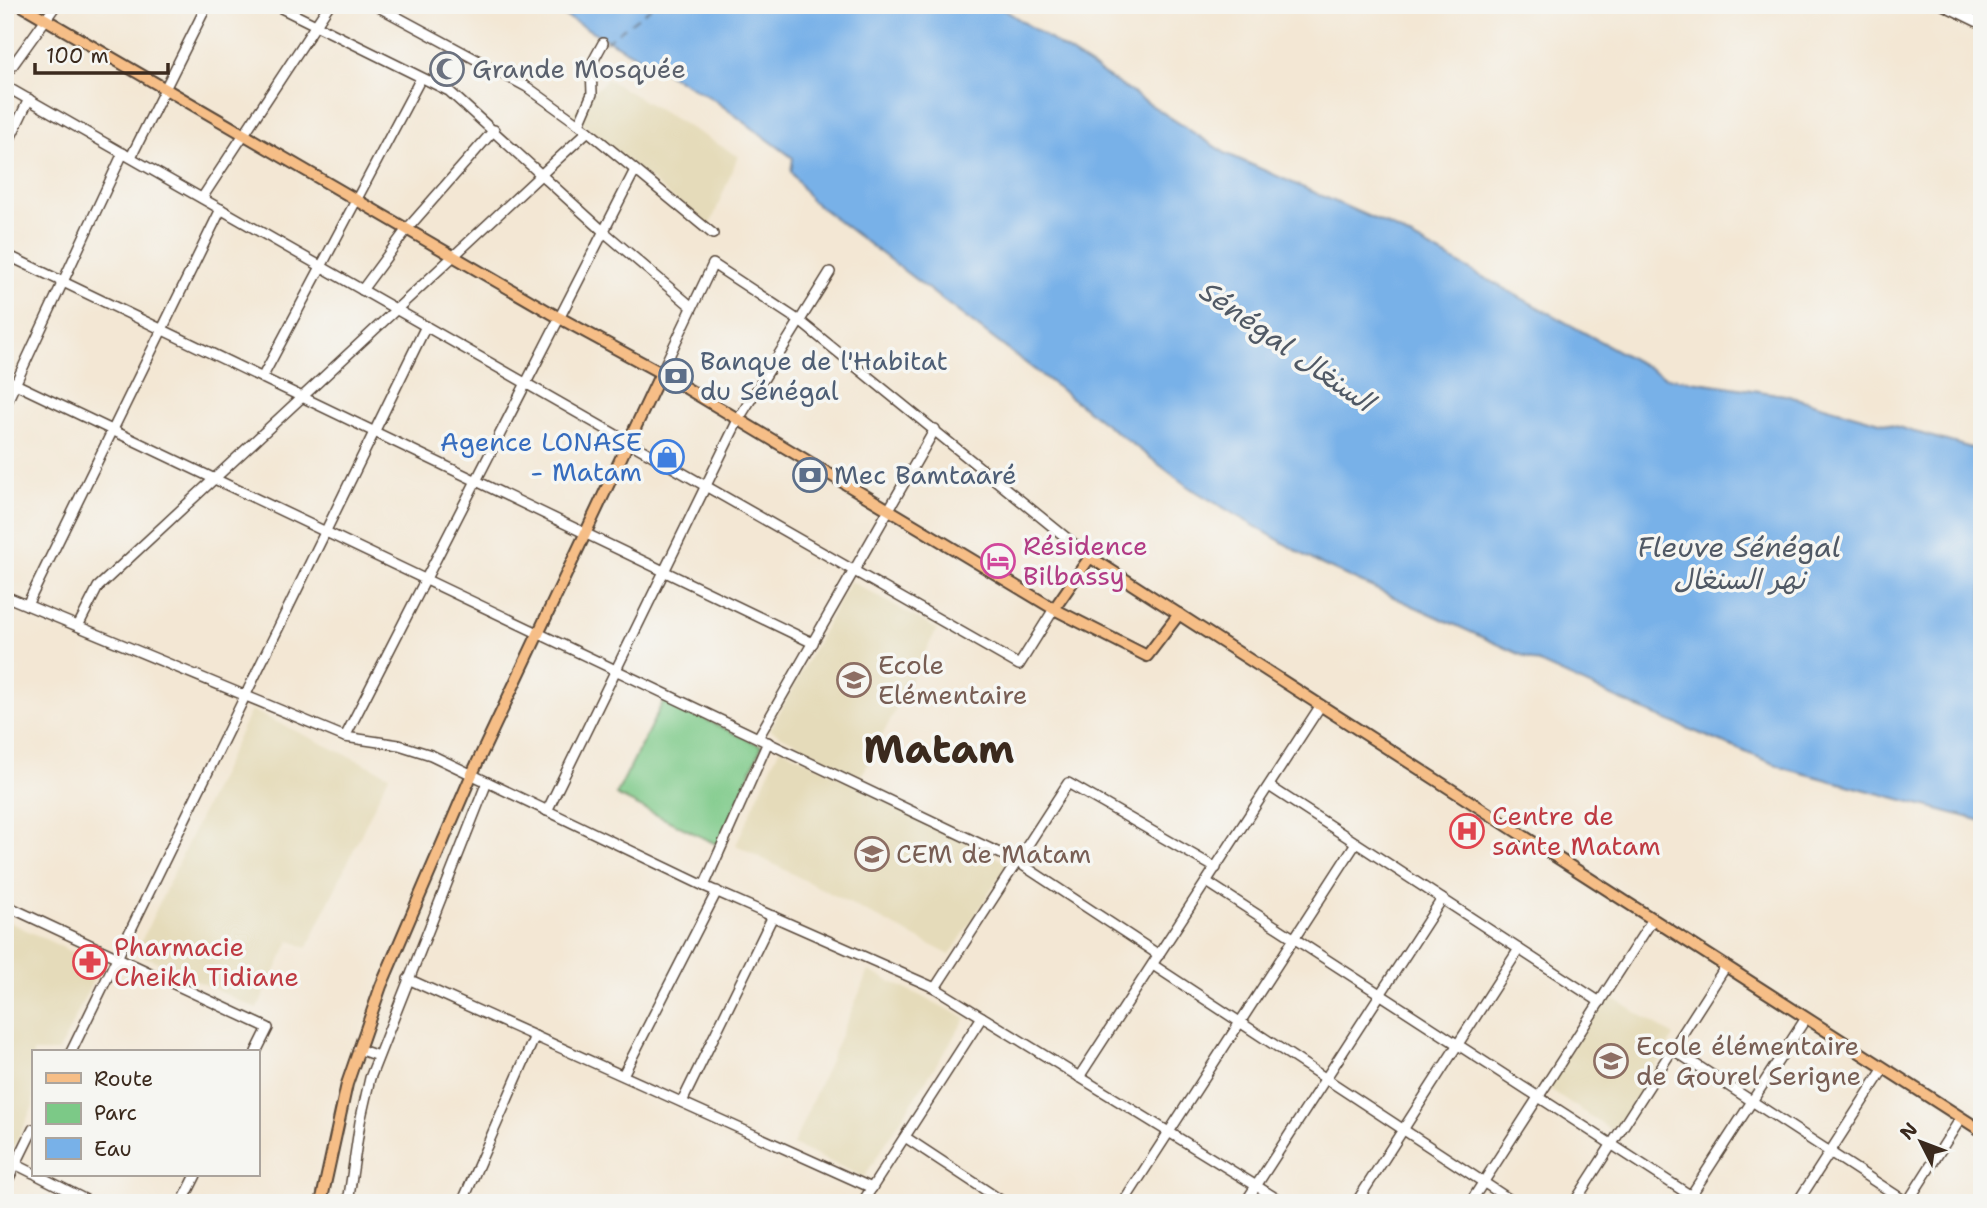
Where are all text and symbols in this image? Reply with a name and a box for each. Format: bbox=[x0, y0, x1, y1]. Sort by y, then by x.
scale bar bbox=[35, 32, 168, 76]
text: 100 m bbox=[46, 42, 109, 70]
mosque icon: Grande Mosquée bbox=[428, 50, 466, 88]
place label: Grande Mosquée bbox=[472, 51, 686, 86]
water label: Sénégal السنغال bbox=[1192, 272, 1385, 422]
place label: Banque de l'Habitat du Sénégal bbox=[700, 343, 948, 408]
bank icon: Banque de l'Habitat du Sénégal bbox=[657, 357, 695, 395]
place label: Agence LONASE - Matam bbox=[440, 424, 642, 489]
shop icon: Agence LONASE - Matam bbox=[648, 438, 686, 476]
bank icon: Mec Bamtaaré bbox=[791, 456, 829, 494]
place label: Mec Bamtaaré bbox=[834, 457, 1017, 492]
place label: Résidence Bilbassy bbox=[1023, 528, 1148, 593]
water label: Fleuve Sénégal نهر السنغال bbox=[1637, 528, 1841, 598]
hotel icon: Résidence Bilbassy bbox=[979, 542, 1017, 580]
place label: Ecole Elémentaire bbox=[878, 647, 1028, 712]
school or university icon: Ecole Elémentaire bbox=[835, 661, 873, 699]
district label: Matam bbox=[863, 722, 1015, 776]
place label: Centre de sante Matam bbox=[1492, 798, 1661, 863]
hospital icon: Centre de sante Matam bbox=[1448, 812, 1486, 850]
school or university icon: CEM de Matam bbox=[853, 835, 891, 873]
place label: CEM de Matam bbox=[896, 836, 1091, 871]
place label: Pharmacie Cheikh Tidiane bbox=[114, 929, 299, 994]
pharmacy icon: Pharmacie Cheikh Tidiane bbox=[71, 943, 109, 981]
place label: Ecole élémentaire de Gourel Serigne bbox=[1636, 1028, 1861, 1093]
school or university icon: Ecole élémentaire de Gourel Serigne bbox=[1592, 1042, 1630, 1080]
legend bbox=[32, 1050, 259, 1176]
text: Route bbox=[94, 1065, 153, 1093]
text: Parc bbox=[94, 1099, 137, 1127]
north arrow bbox=[1885, 1106, 1955, 1176]
text: N bbox=[1894, 1117, 1923, 1145]
text: Eau bbox=[94, 1135, 132, 1163]

